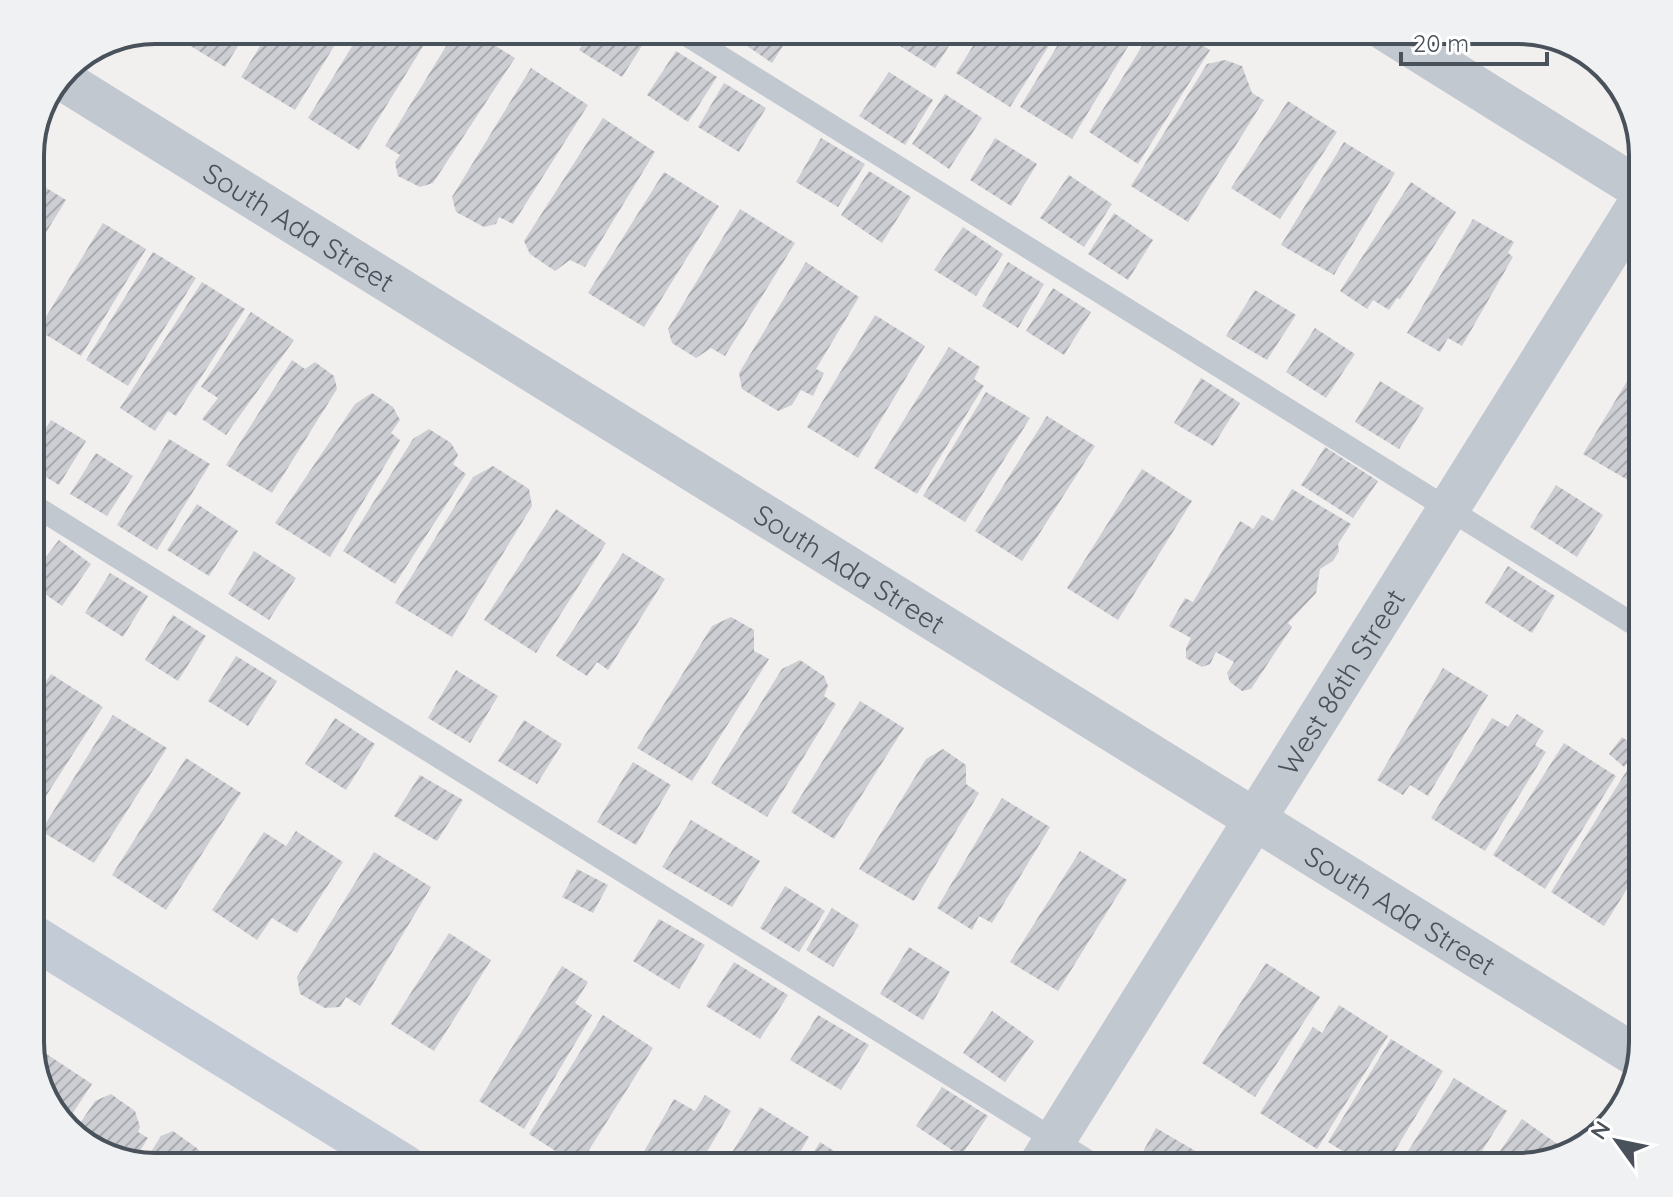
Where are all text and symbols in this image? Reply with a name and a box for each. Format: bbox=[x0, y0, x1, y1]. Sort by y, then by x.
scale bar bbox=[1401, 16, 1547, 66]
text: 20 m bbox=[1413, 28, 1469, 58]
street label: South Ada Street bbox=[197, 154, 401, 299]
street label: South Ada Street bbox=[748, 496, 952, 640]
street label: West 86th Street bbox=[1270, 582, 1412, 781]
street label: South Ada Street bbox=[1299, 837, 1502, 982]
north arrow bbox=[1577, 1101, 1657, 1181]
text: N bbox=[1584, 1116, 1616, 1145]

